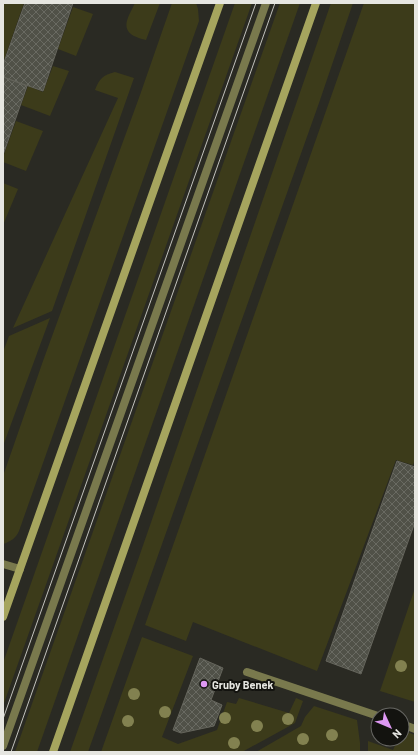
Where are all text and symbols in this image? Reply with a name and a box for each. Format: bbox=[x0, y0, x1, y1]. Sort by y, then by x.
place label: Gruby Benek bbox=[212, 678, 273, 691]
marker: Gruby Benek bbox=[199, 679, 209, 689]
north arrow bbox=[370, 707, 410, 747]
text: N bbox=[390, 727, 405, 741]

